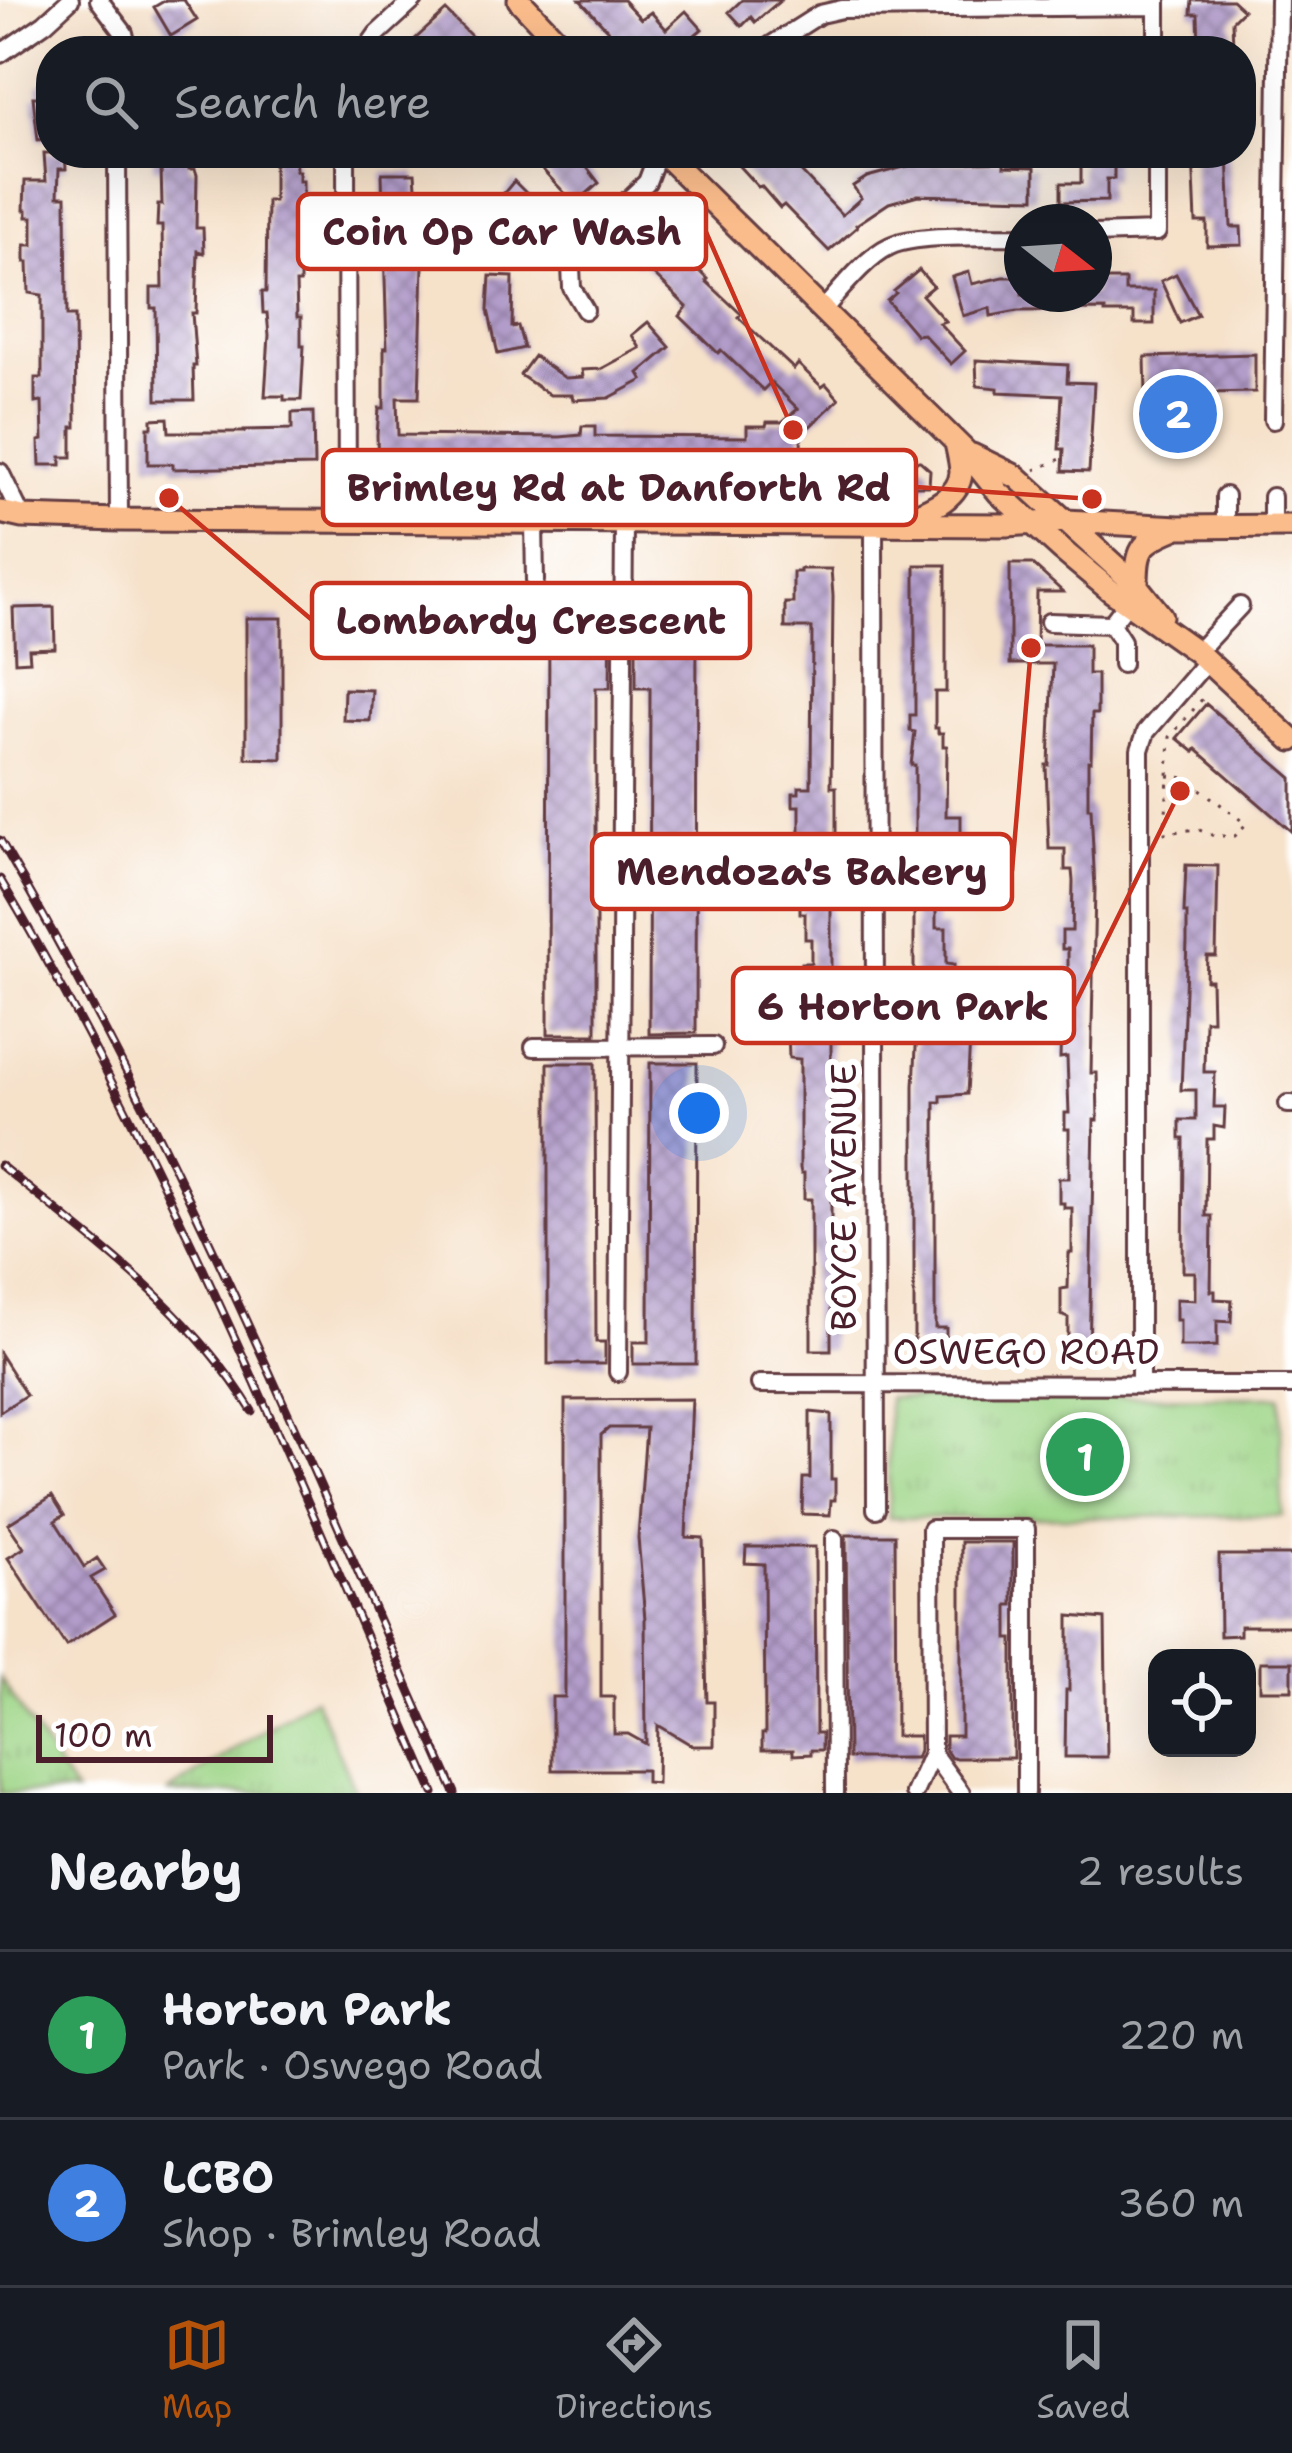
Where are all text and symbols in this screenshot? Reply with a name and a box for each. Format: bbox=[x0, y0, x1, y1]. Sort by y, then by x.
search box bbox=[36, 36, 1256, 168]
icon: search bbox=[78, 69, 144, 135]
text: Search here bbox=[174, 72, 431, 132]
callout: Coin Op Car Wash bbox=[298, 194, 706, 269]
north arrow bbox=[1004, 204, 1112, 312]
text: Coin Op Car Wash bbox=[322, 205, 682, 257]
pin: 2 bbox=[1139, 369, 1217, 459]
callout: Brimley Rd at Danforth Rd bbox=[323, 450, 916, 525]
text: Brimley Rd at Danforth Rd bbox=[347, 461, 891, 513]
callout: Lombardy Crescent bbox=[312, 583, 750, 658]
text: Lombardy Crescent bbox=[336, 594, 726, 646]
callout: Mendoza's Bakery bbox=[592, 834, 1012, 909]
text: Mendoza's Bakery bbox=[616, 845, 988, 897]
callout: 6 Horton Park bbox=[733, 968, 1074, 1043]
text: 6 Horton Park bbox=[757, 980, 1049, 1032]
street label: BOYCE AVENUE bbox=[819, 1063, 868, 1331]
your location bbox=[669, 1083, 729, 1143]
street label: OSWEGO ROAD bbox=[892, 1327, 1160, 1376]
pin: 1 bbox=[1046, 1412, 1124, 1502]
map controls bbox=[1148, 1649, 1256, 1757]
button: locate bbox=[1148, 1649, 1256, 1757]
scale bar bbox=[36, 1709, 273, 1762]
text: 100 m bbox=[54, 1713, 153, 1758]
text: Nearby bbox=[48, 1837, 243, 1905]
text: 2 results bbox=[1077, 1845, 1244, 1897]
text: Horton Park bbox=[162, 1979, 452, 2039]
text: 1 bbox=[78, 2009, 96, 2061]
text: 220 m bbox=[1118, 2009, 1244, 2061]
text: Park · Oswego Road bbox=[162, 2039, 543, 2091]
text: LCBO bbox=[162, 2147, 274, 2207]
text: 2 bbox=[73, 2177, 101, 2229]
text: 360 m bbox=[1117, 2177, 1244, 2229]
text: Shop · Brimley Road bbox=[162, 2207, 541, 2259]
tab: Map bbox=[162, 2312, 232, 2429]
tab: Directions bbox=[556, 2312, 713, 2429]
tab: Saved bbox=[1037, 2312, 1130, 2429]

